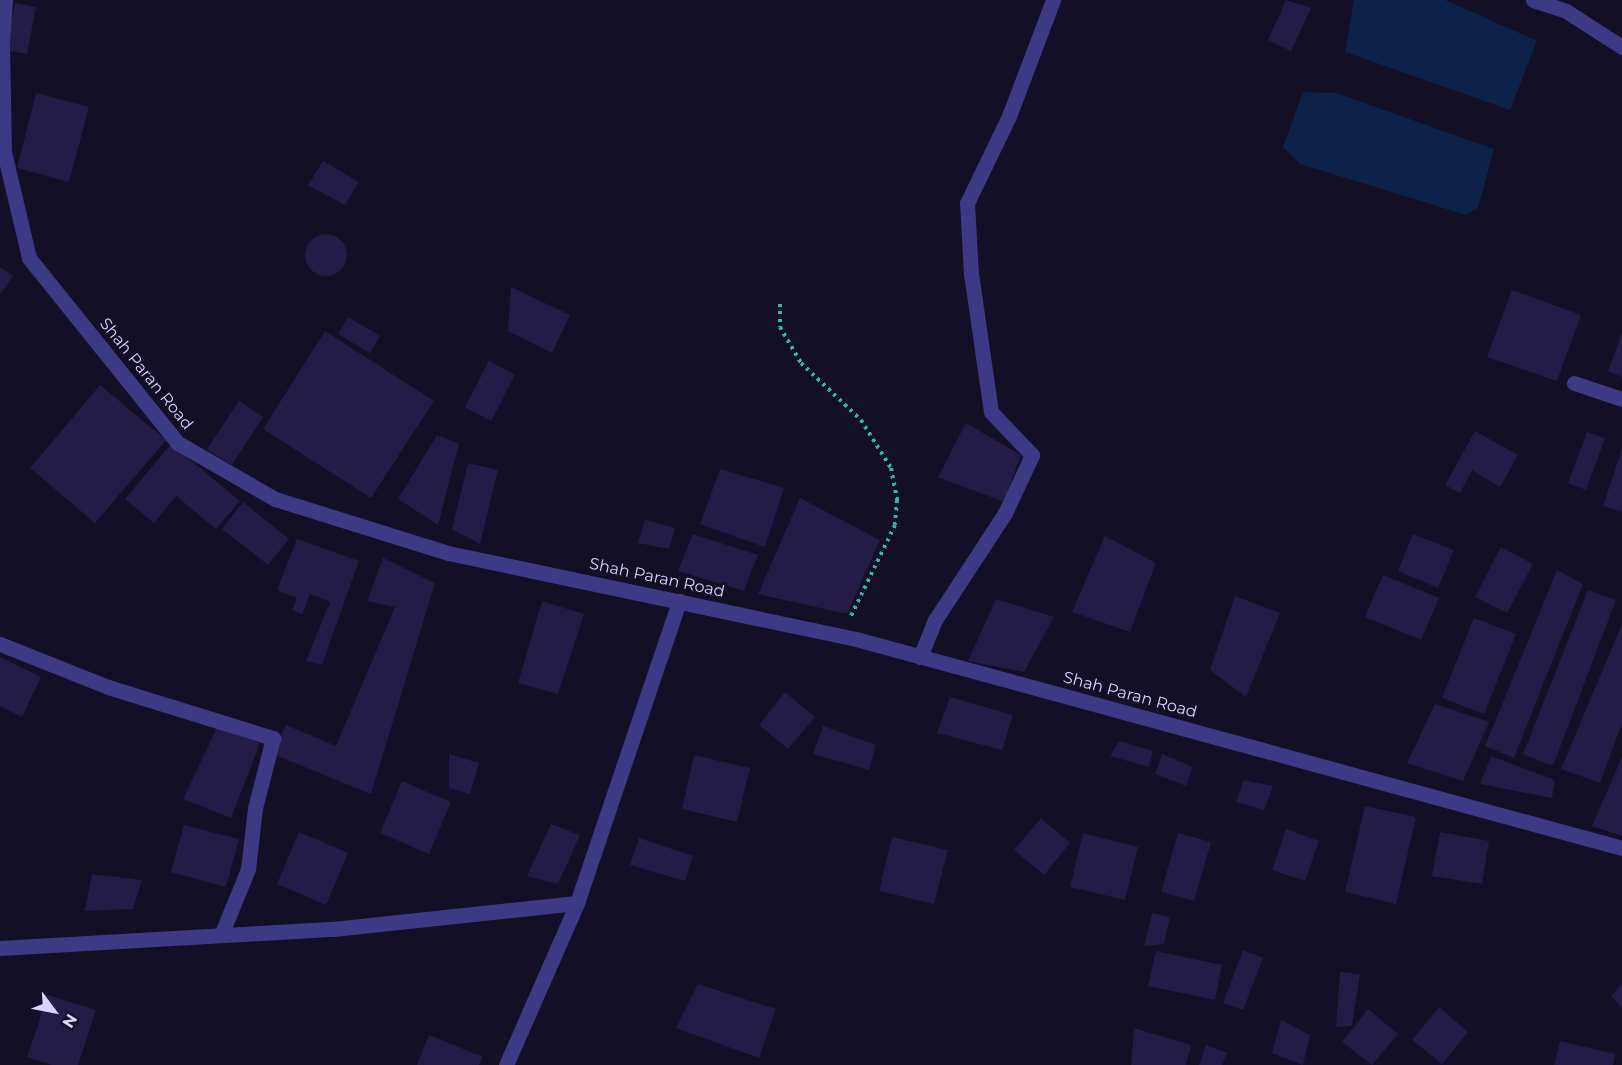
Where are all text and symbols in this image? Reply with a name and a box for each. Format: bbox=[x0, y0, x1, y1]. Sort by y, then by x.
street label: Shah Paran Road bbox=[95, 314, 197, 434]
street label: Shah Paran Road bbox=[588, 554, 726, 602]
street label: Shah Paran Road bbox=[1061, 668, 1199, 722]
north arrow bbox=[24, 981, 84, 1041]
text: N bbox=[58, 1010, 81, 1031]

